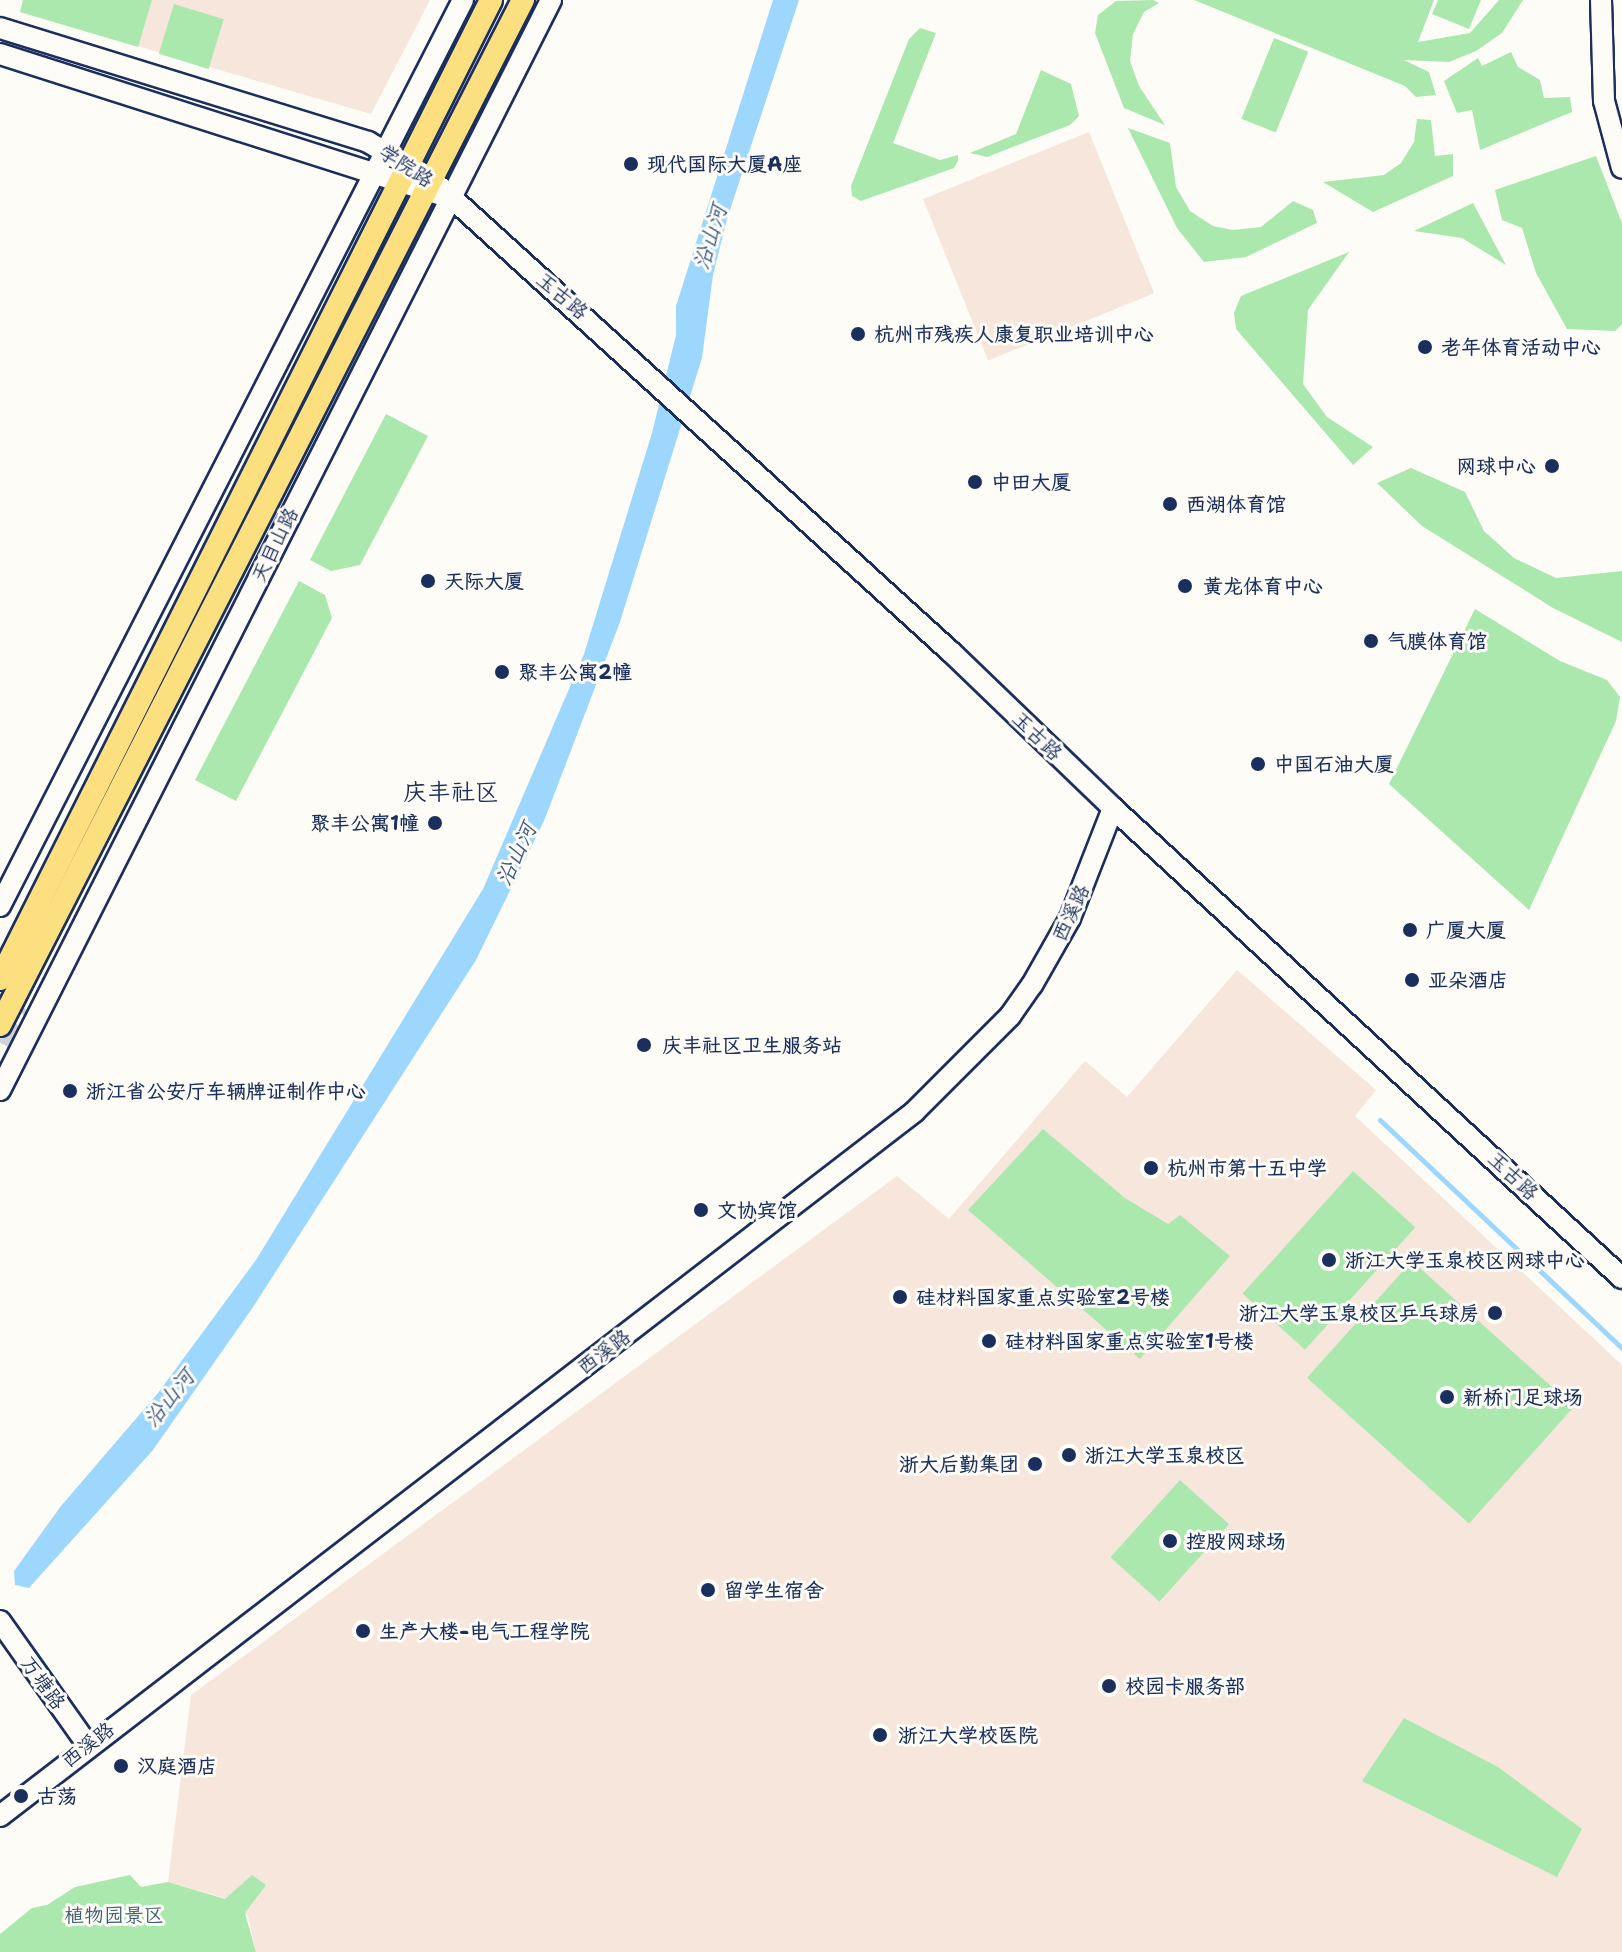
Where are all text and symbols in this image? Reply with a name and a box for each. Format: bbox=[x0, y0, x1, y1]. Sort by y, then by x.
street label: 学院路 bbox=[374, 140, 438, 192]
place label: 现代国际大厦A座 bbox=[647, 152, 802, 176]
marker: 现代国际大厦A座 bbox=[622, 155, 640, 173]
water label: 沿山河 bbox=[688, 202, 732, 272]
street label: 玉古路 bbox=[531, 268, 593, 324]
place label: 杭州市残疾人康复职业培训中心 bbox=[874, 322, 1154, 346]
marker: 杭州市残疾人康复职业培训中心 bbox=[849, 325, 867, 343]
place label: 老年体育活动中心 bbox=[1441, 335, 1601, 359]
marker: 老年体育活动中心 bbox=[1416, 338, 1434, 356]
place label: 网球中心 bbox=[1456, 454, 1536, 478]
marker: 网球中心 bbox=[1543, 457, 1561, 475]
place label: 中田大厦 bbox=[991, 470, 1071, 494]
marker: 中田大厦 bbox=[966, 473, 984, 491]
place label: 西湖体育馆 bbox=[1186, 492, 1286, 516]
marker: 西湖体育馆 bbox=[1161, 495, 1179, 513]
street label: 天目山路 bbox=[247, 504, 303, 586]
place label: 天际大厦 bbox=[444, 569, 524, 593]
marker: 天际大厦 bbox=[419, 572, 437, 590]
place label: 黄龙体育中心 bbox=[1203, 574, 1323, 598]
marker: 黄龙体育中心 bbox=[1174, 575, 1196, 597]
place label: 气膜体育馆 bbox=[1387, 629, 1487, 653]
marker: 气膜体育馆 bbox=[1362, 632, 1380, 650]
place label: 聚丰公寓2幢 bbox=[518, 660, 632, 684]
marker: 聚丰公寓2幢 bbox=[493, 663, 511, 681]
street label: 玉古路 bbox=[1007, 707, 1067, 765]
place label: 中国石油大厦 bbox=[1274, 752, 1394, 776]
marker: 中国石油大厦 bbox=[1249, 755, 1267, 773]
district label: 庆丰社区 bbox=[403, 779, 499, 807]
place label: 聚丰公寓1幢 bbox=[310, 811, 419, 835]
marker: 聚丰公寓1幢 bbox=[426, 814, 444, 832]
water label: 沿山河 bbox=[490, 819, 542, 889]
street label: 西溪路 bbox=[1047, 881, 1095, 945]
place label: 广厦大厦 bbox=[1426, 918, 1506, 942]
marker: 广厦大厦 bbox=[1401, 921, 1419, 939]
place label: 亚朵酒店 bbox=[1428, 968, 1508, 992]
marker: 亚朵酒店 bbox=[1403, 971, 1421, 989]
place label: 庆丰社区卫生服务站 bbox=[662, 1033, 842, 1057]
marker: 庆丰社区卫生服务站 bbox=[633, 1034, 655, 1056]
place label: 浙江省公安厅车辆牌证制作中心 bbox=[86, 1079, 366, 1103]
marker: 浙江省公安厅车辆牌证制作中心 bbox=[61, 1082, 79, 1100]
street label: 玉古路 bbox=[1483, 1147, 1543, 1205]
place label: 杭州市第十五中学 bbox=[1167, 1156, 1327, 1180]
marker: 杭州市第十五中学 bbox=[1142, 1159, 1160, 1177]
place label: 文协宾馆 bbox=[717, 1198, 797, 1222]
marker: 文协宾馆 bbox=[692, 1201, 710, 1219]
place label: 浙江大学玉泉校区网球中心 bbox=[1345, 1248, 1585, 1272]
marker: 浙江大学玉泉校区网球中心 bbox=[1320, 1251, 1338, 1269]
place label: 硅材料国家重点实验室2号楼 bbox=[916, 1285, 1170, 1309]
marker: 硅材料国家重点实验室2号楼 bbox=[891, 1288, 909, 1306]
place label: 浙江大学玉泉校区乒乓球房 bbox=[1239, 1301, 1479, 1325]
marker: 浙江大学玉泉校区乒乓球房 bbox=[1486, 1304, 1504, 1322]
street label: 西溪路 bbox=[573, 1324, 635, 1380]
place label: 硅材料国家重点实验室1号楼 bbox=[1005, 1329, 1254, 1353]
marker: 硅材料国家重点实验室1号楼 bbox=[980, 1332, 998, 1350]
water label: 沿山河 bbox=[138, 1364, 200, 1432]
place label: 新桥门足球场 bbox=[1463, 1385, 1583, 1409]
marker: 新桥门足球场 bbox=[1438, 1388, 1456, 1406]
place label: 浙江大学玉泉校区 bbox=[1085, 1443, 1245, 1467]
marker: 浙江大学玉泉校区 bbox=[1060, 1446, 1078, 1464]
place label: 浙大后勤集团 bbox=[899, 1452, 1019, 1476]
marker: 浙大后勤集团 bbox=[1026, 1455, 1044, 1473]
place label: 控股网球场 bbox=[1186, 1529, 1286, 1553]
marker: 控股网球场 bbox=[1161, 1532, 1179, 1550]
place label: 留学生宿舍 bbox=[724, 1578, 824, 1602]
marker: 留学生宿舍 bbox=[699, 1581, 717, 1599]
place label: 生产大楼-电气工程学院 bbox=[379, 1619, 589, 1643]
marker: 生产大楼-电气工程学院 bbox=[354, 1622, 372, 1640]
street label: 万塘路 bbox=[16, 1652, 70, 1714]
place label: 校园卡服务部 bbox=[1125, 1674, 1245, 1698]
marker: 校园卡服务部 bbox=[1100, 1677, 1118, 1695]
street label: 西溪路 bbox=[57, 1717, 119, 1773]
place label: 浙江大学校医院 bbox=[898, 1723, 1038, 1747]
marker: 浙江大学校医院 bbox=[869, 1724, 891, 1746]
place label: 汉庭酒店 bbox=[137, 1754, 217, 1778]
marker: 汉庭酒店 bbox=[112, 1757, 130, 1775]
place label: 古荡 bbox=[37, 1784, 77, 1808]
marker: 古荡 bbox=[12, 1787, 30, 1805]
park label: 植物园景区 bbox=[64, 1903, 164, 1927]

